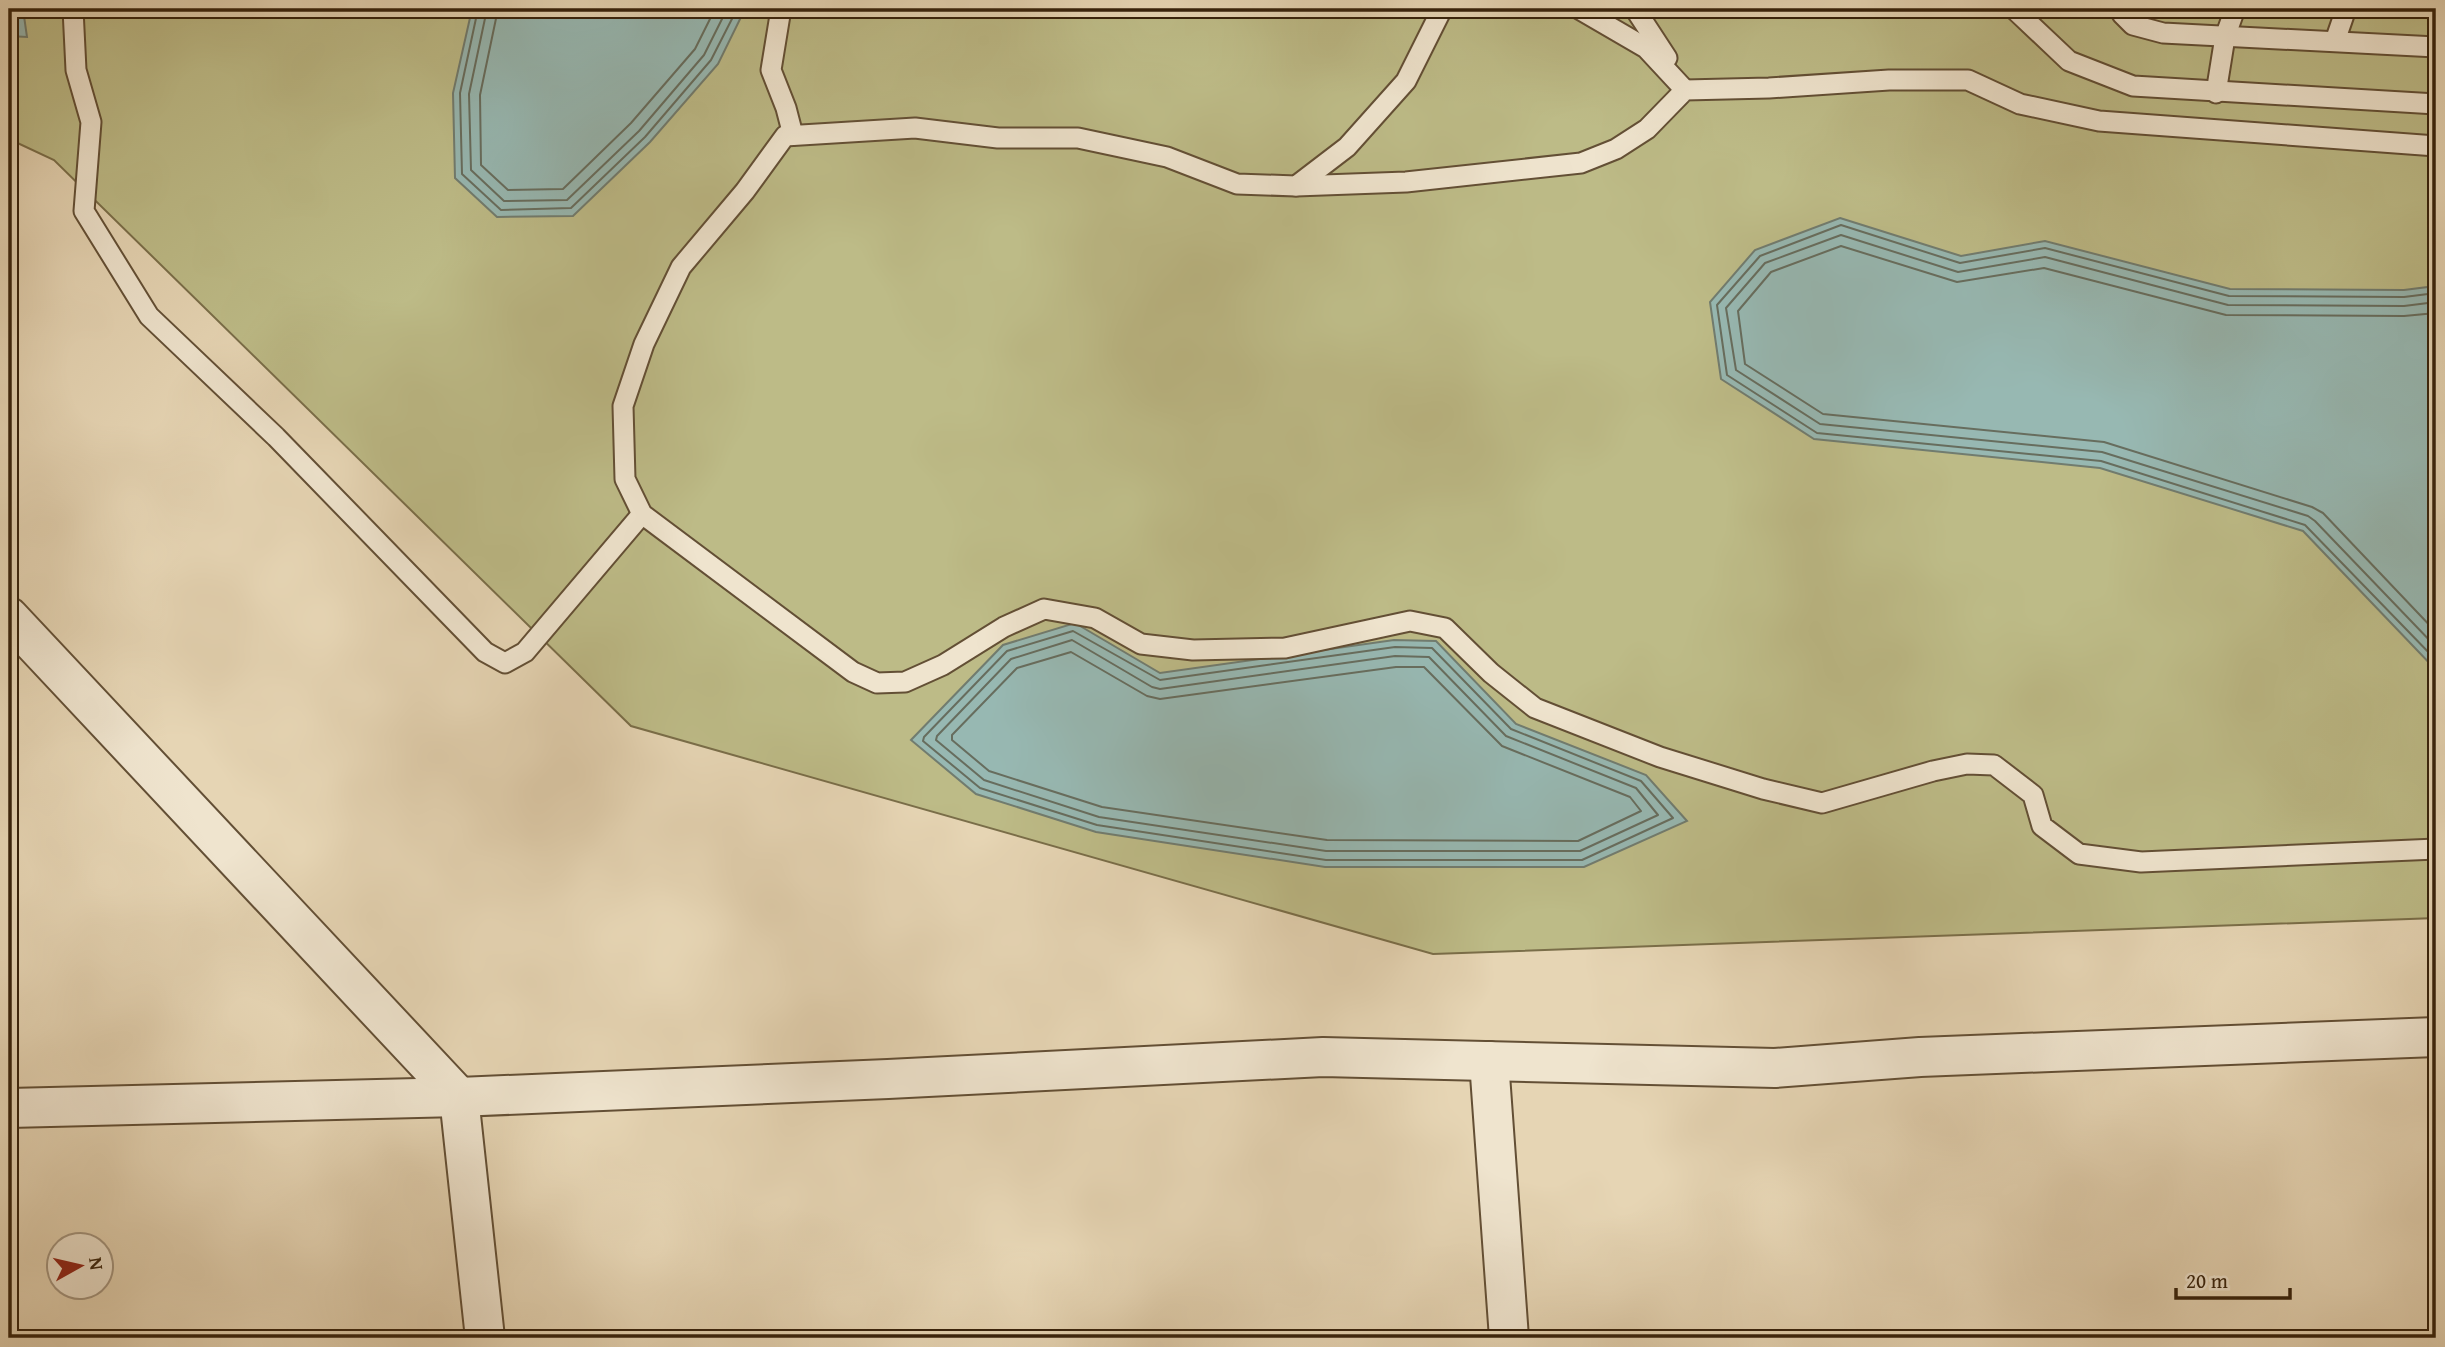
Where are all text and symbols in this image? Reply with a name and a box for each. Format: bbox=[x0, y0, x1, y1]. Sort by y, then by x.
north arrow bbox=[46, 1232, 116, 1302]
text: N bbox=[82, 1255, 112, 1272]
scale bar bbox=[2176, 1256, 2289, 1300]
text: 20 m bbox=[2186, 1265, 2228, 1296]

